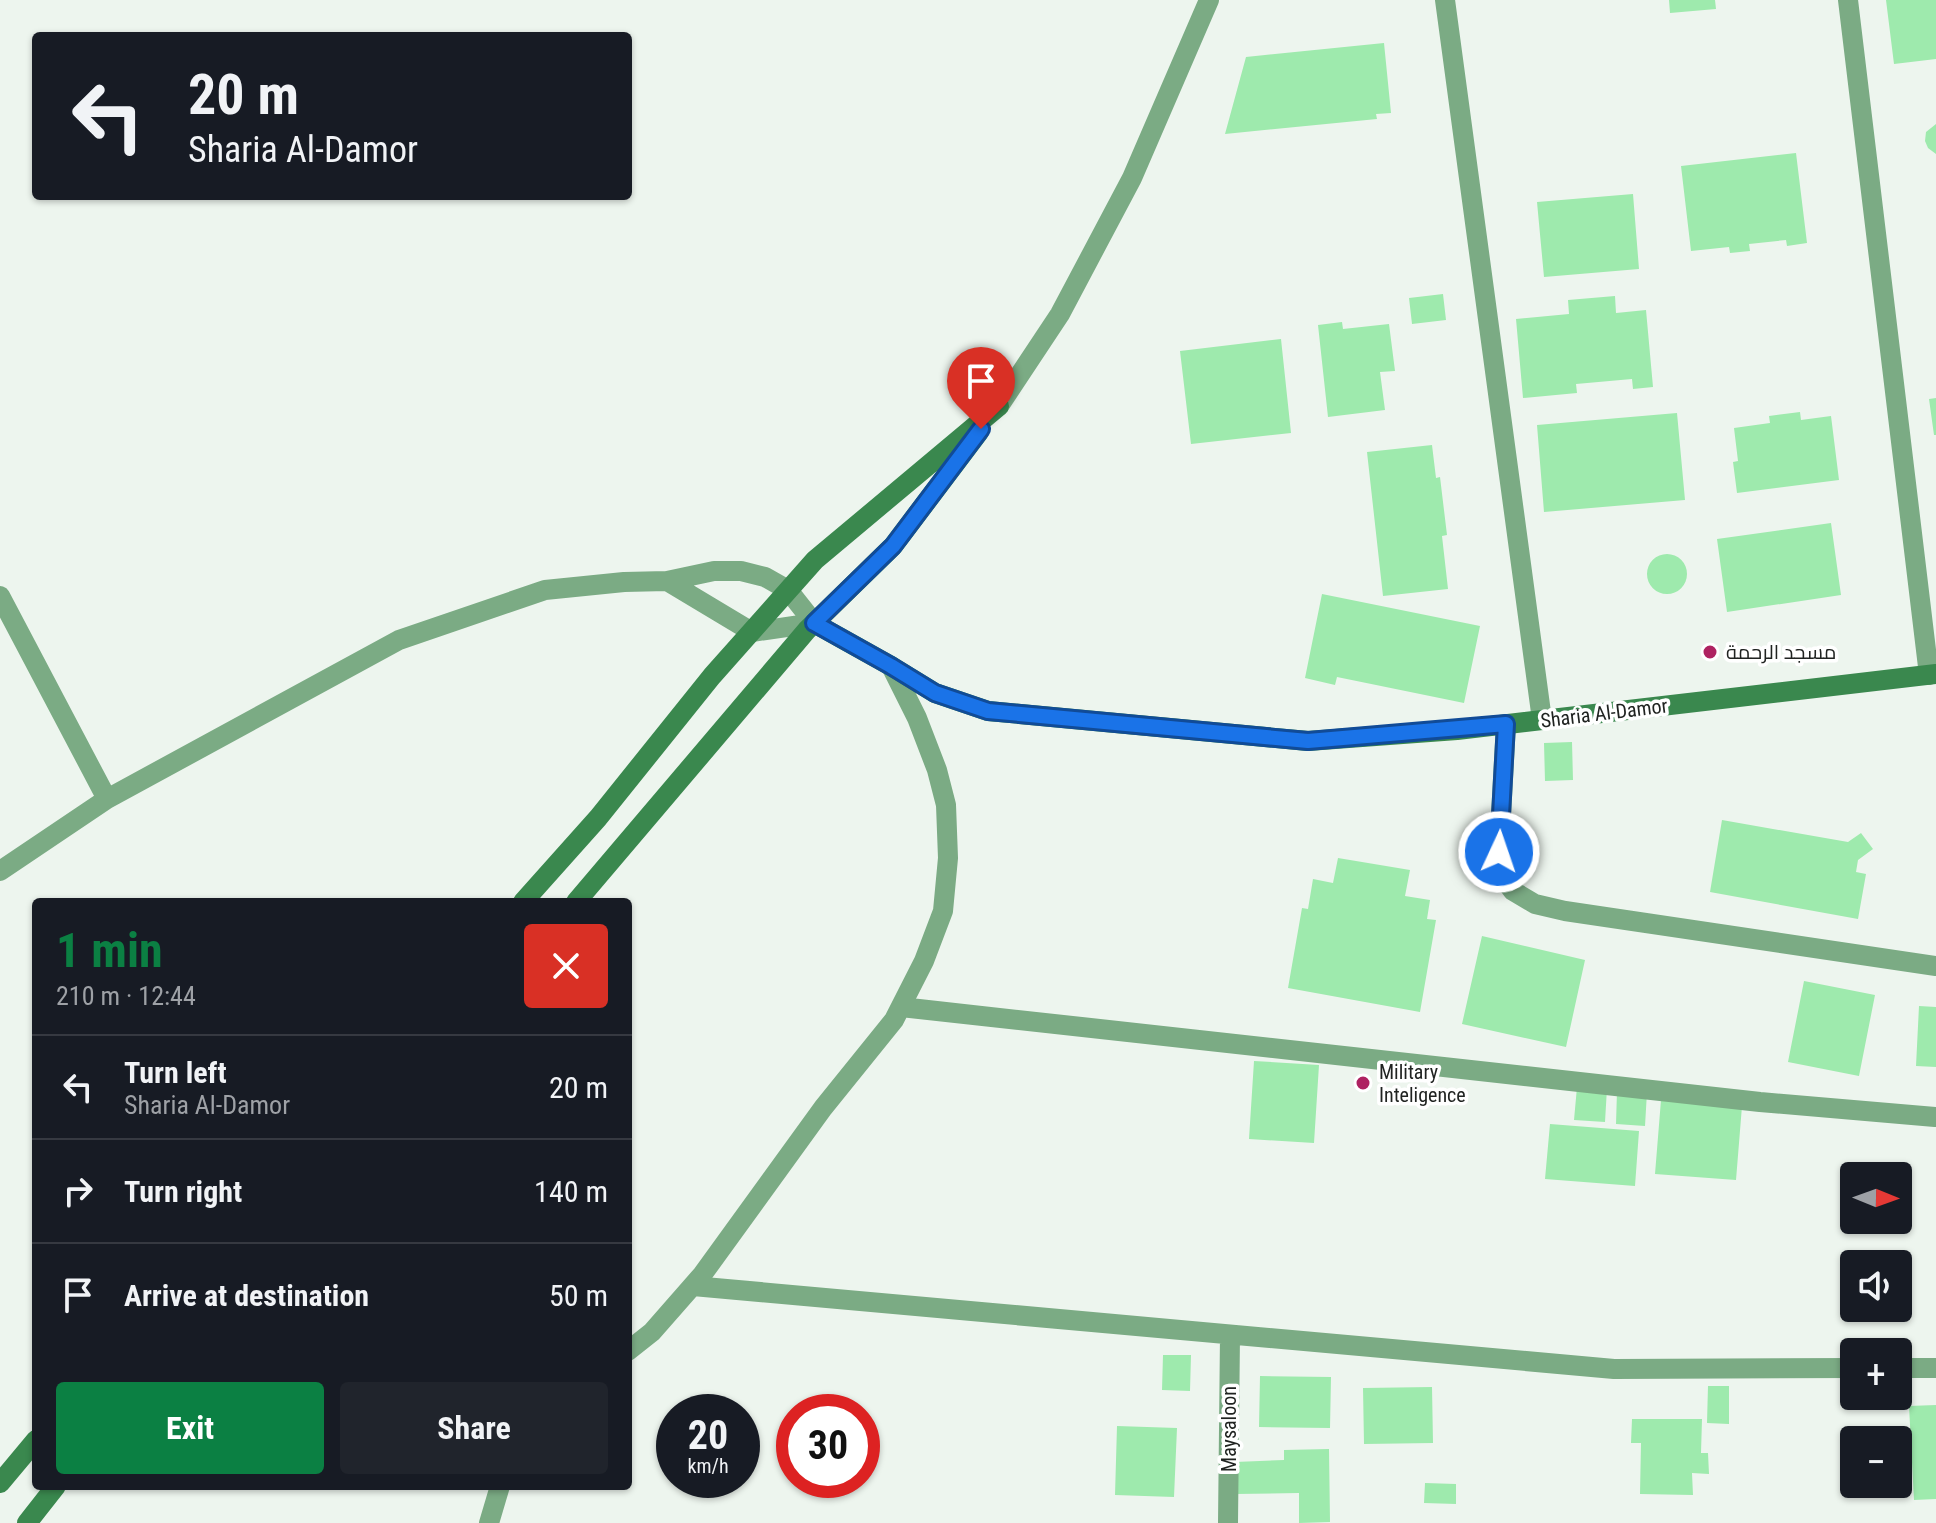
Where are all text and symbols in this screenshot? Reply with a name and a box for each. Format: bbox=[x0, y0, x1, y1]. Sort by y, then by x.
text: 20 m bbox=[188, 62, 299, 128]
icon: left bbox=[56, 64, 160, 168]
text: Sharia Al-Damor bbox=[188, 129, 418, 171]
pin bbox=[947, 347, 1015, 429]
icon: arrive bbox=[959, 359, 1003, 403]
place label: مسجد الرحمة bbox=[1726, 640, 1836, 664]
marker: مسجد الرحمة bbox=[1701, 643, 1719, 661]
street label: Sharia Al-Damor bbox=[1539, 693, 1669, 733]
position arrow bbox=[1457, 810, 1541, 894]
text: 1 min bbox=[56, 922, 163, 979]
button: close bbox=[524, 924, 608, 1008]
text: 210 m · 12:44 bbox=[56, 981, 196, 1011]
text: Turn left bbox=[124, 1055, 227, 1090]
place label: Military Inteligence bbox=[1379, 1060, 1466, 1107]
icon: left bbox=[56, 1065, 100, 1109]
text: 20 m bbox=[549, 1070, 608, 1105]
marker: Military Inteligence bbox=[1354, 1074, 1372, 1092]
text: Sharia Al-Damor bbox=[124, 1090, 290, 1120]
north arrow bbox=[1840, 1162, 1912, 1234]
map controls bbox=[1840, 1162, 1912, 1498]
icon: right bbox=[56, 1169, 100, 1213]
text: Turn right bbox=[124, 1174, 242, 1209]
text: 140 m bbox=[534, 1174, 608, 1209]
button: sound bbox=[1840, 1250, 1912, 1322]
icon: arrive bbox=[56, 1273, 100, 1317]
text: Arrive at destination bbox=[124, 1278, 369, 1313]
text: 50 m bbox=[549, 1278, 608, 1313]
button: + bbox=[1840, 1338, 1912, 1410]
button: Exit bbox=[56, 1382, 324, 1474]
button: Share bbox=[340, 1382, 608, 1474]
street label: Maysaloon bbox=[1217, 1386, 1241, 1472]
speed limit sign: 30 bbox=[776, 1394, 880, 1498]
text: 20 bbox=[688, 1412, 728, 1459]
button: − bbox=[1840, 1426, 1912, 1498]
text: km/h bbox=[687, 1454, 729, 1478]

